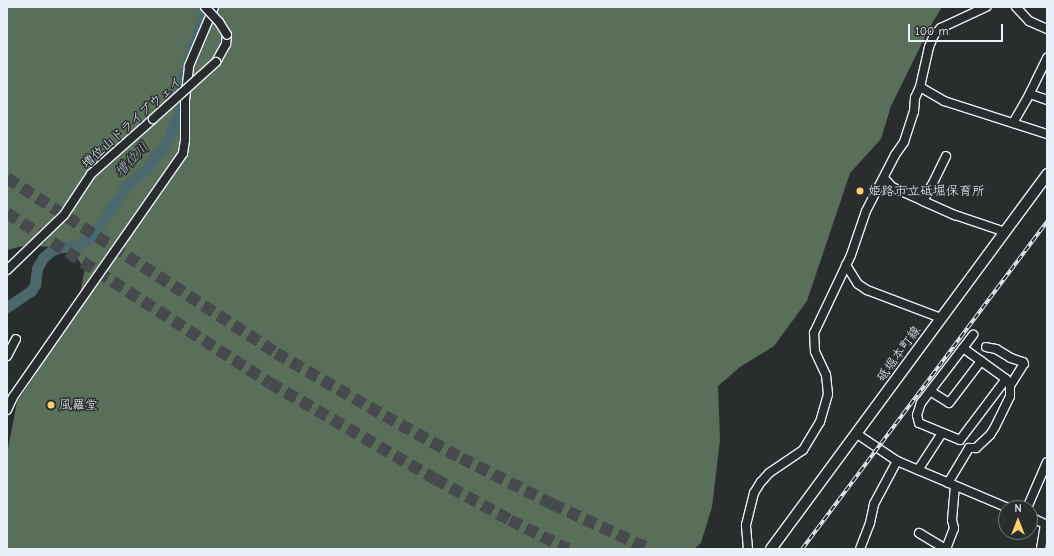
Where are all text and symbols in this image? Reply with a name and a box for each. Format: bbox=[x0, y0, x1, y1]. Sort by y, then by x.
scale bar bbox=[910, 16, 1005, 42]
text: 100 m bbox=[915, 24, 948, 38]
street label: 増位山ドライブウェイ bbox=[78, 74, 186, 172]
water label: 増位川 bbox=[111, 139, 153, 181]
place label: 姫路市立砥堀保育所 bbox=[868, 183, 985, 199]
marker: 姫路市立砥堀保育所 bbox=[855, 186, 865, 196]
street label: 砥堀本町線 bbox=[874, 323, 924, 385]
place label: 風羅堂 bbox=[59, 397, 98, 413]
marker: 風羅堂 bbox=[46, 400, 56, 410]
north arrow bbox=[998, 500, 1038, 540]
text: N bbox=[1014, 502, 1022, 515]

